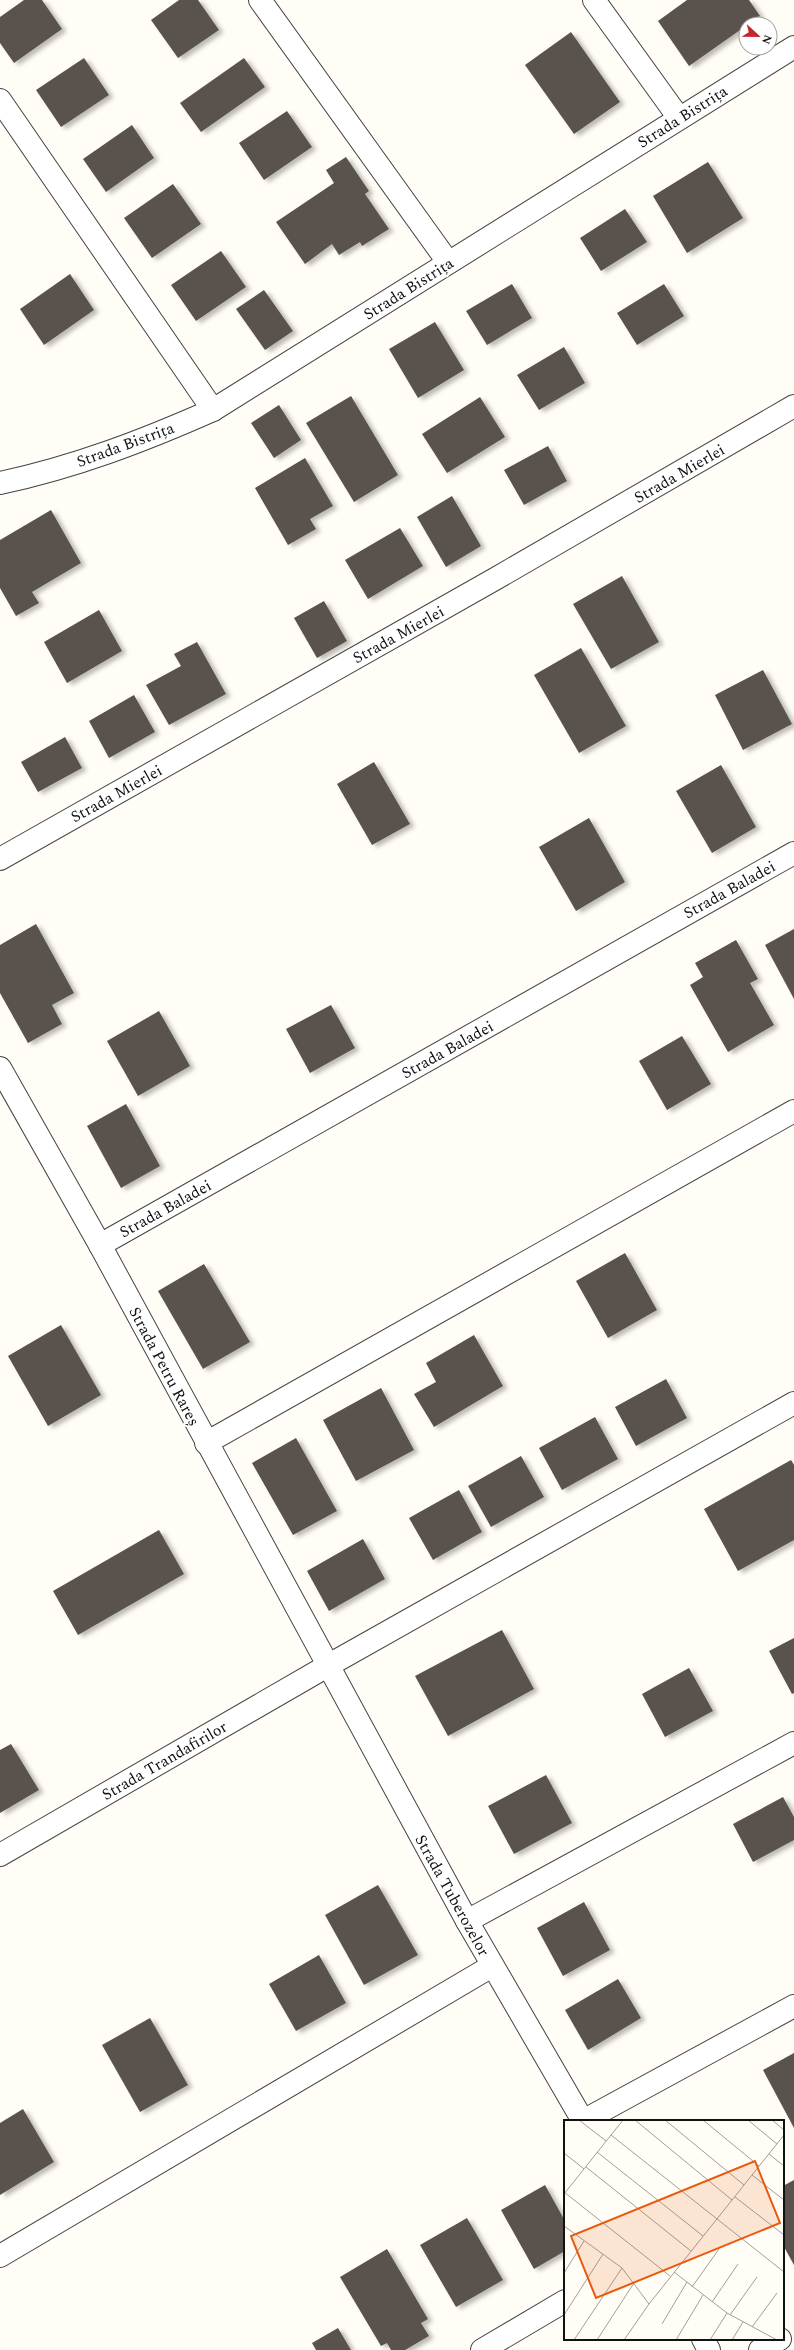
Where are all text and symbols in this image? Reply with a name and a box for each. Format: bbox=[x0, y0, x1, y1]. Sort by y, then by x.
north arrow bbox=[738, 16, 778, 56]
text: N bbox=[757, 32, 776, 47]
street label: Strada Bistrița bbox=[633, 79, 733, 154]
street label: Strada Bistrița bbox=[359, 251, 459, 326]
street label: Strada Bistrița bbox=[73, 416, 178, 474]
street label: Strada Mierlei bbox=[630, 438, 729, 510]
street label: Strada Mierlei bbox=[348, 600, 449, 670]
street label: Strada Mierlei bbox=[66, 759, 167, 829]
street label: Strada Baladei bbox=[679, 855, 780, 925]
street label: Strada Baladei bbox=[397, 1015, 498, 1085]
street label: Strada Baladei bbox=[115, 1174, 216, 1244]
street label: Strada Petru Rareș bbox=[123, 1303, 206, 1430]
street label: Strada Trandafirilor bbox=[97, 1715, 232, 1807]
street label: Strada Tuberozelor bbox=[409, 1830, 496, 1961]
inset map bbox=[564, 2120, 784, 2340]

